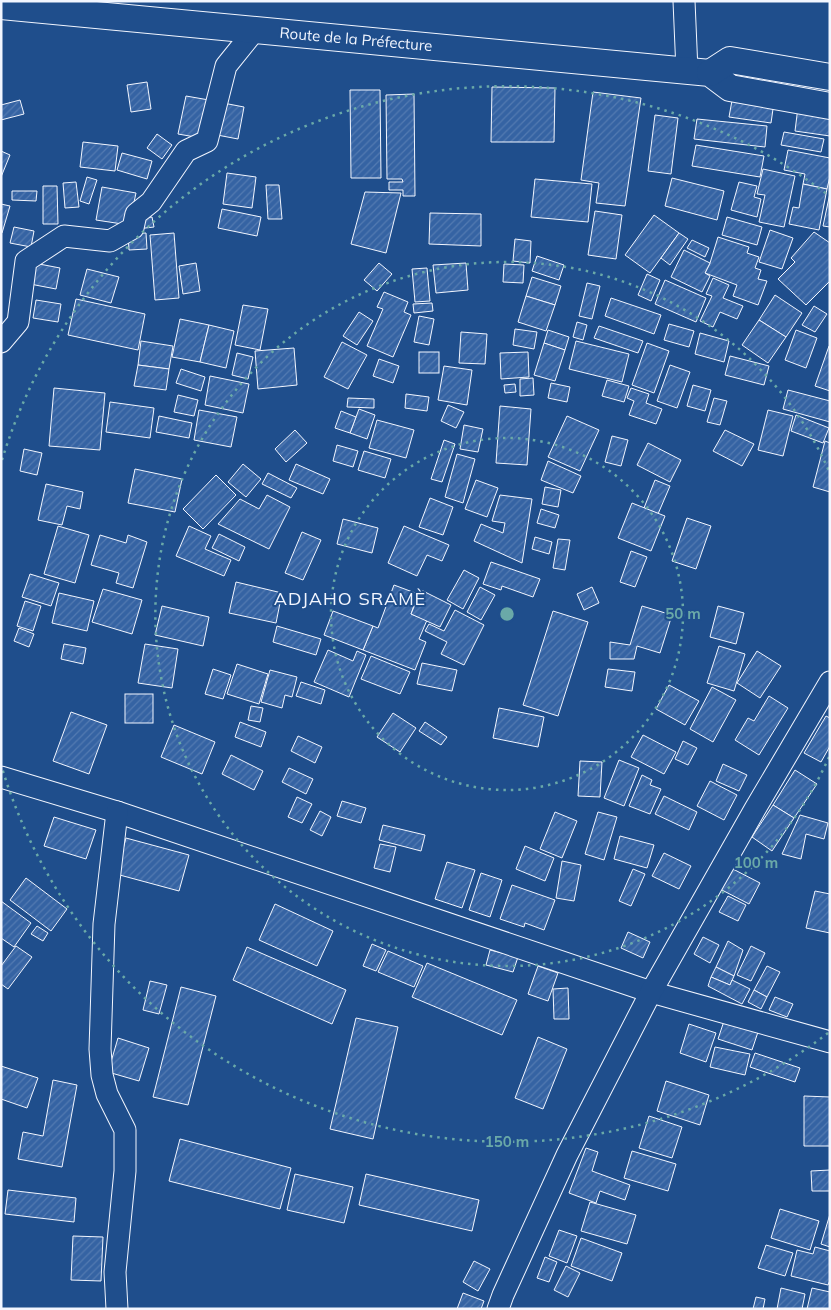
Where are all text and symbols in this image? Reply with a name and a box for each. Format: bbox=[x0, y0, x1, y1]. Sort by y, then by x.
street label: Route de la Préfecture bbox=[279, 23, 433, 55]
district label: ADJAHO SRAMÈ bbox=[274, 587, 426, 610]
text: 50 m bbox=[665, 604, 701, 623]
centre of rings bbox=[498, 605, 516, 623]
text: 100 m bbox=[734, 853, 778, 872]
text: 150 m bbox=[485, 1132, 529, 1151]

